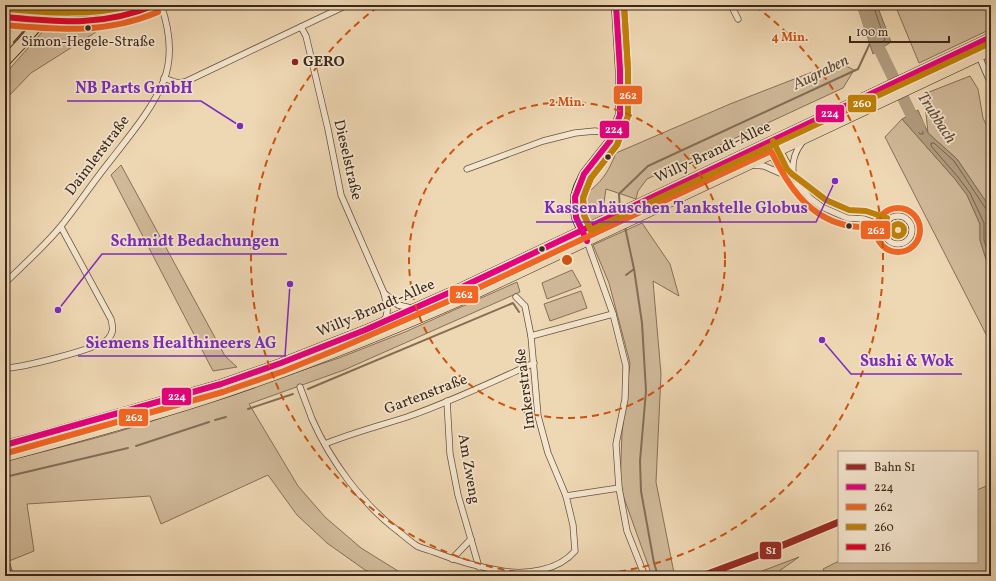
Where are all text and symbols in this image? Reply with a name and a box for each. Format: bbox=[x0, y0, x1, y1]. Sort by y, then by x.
scale bar bbox=[850, 18, 949, 44]
marker: Simon-Hegele-Straße bbox=[83, 23, 93, 33]
text: 100 m bbox=[856, 25, 889, 41]
text: 4 Min. bbox=[772, 30, 808, 46]
place label: Simon-Hegele-Straße bbox=[21, 33, 155, 52]
water label: Augraben bbox=[788, 50, 853, 96]
place label: GERO bbox=[303, 52, 345, 73]
marker: GERO bbox=[290, 57, 300, 67]
callout: NB Parts GmbH bbox=[67, 73, 201, 101]
text: NB Parts GmbH bbox=[75, 78, 193, 100]
line badge: 262 bbox=[613, 85, 643, 105]
water label: Trubbach bbox=[911, 88, 961, 148]
text: 262 bbox=[619, 89, 637, 104]
line badge: 260 bbox=[847, 94, 877, 113]
text: 2 Min. bbox=[549, 95, 585, 111]
text: 260 bbox=[853, 97, 871, 112]
line badge: 224 bbox=[815, 104, 845, 123]
text: 224 bbox=[821, 107, 839, 122]
street label: Daimlerstraße bbox=[61, 111, 135, 201]
street label: Willy-Brandt-Allee bbox=[651, 117, 775, 189]
street label: Dieselstraße bbox=[328, 118, 366, 202]
line badge: 224 bbox=[599, 120, 630, 139]
text: 224 bbox=[605, 123, 623, 138]
unlabelled marker bbox=[603, 152, 613, 162]
callout: Kassenhäuschen Tankstelle Globus bbox=[536, 194, 816, 222]
text: Kassenhäuschen Tankstelle Globus bbox=[544, 198, 808, 220]
line badge: 262 bbox=[860, 220, 891, 240]
unlabelled marker bbox=[844, 221, 854, 231]
text: 262 bbox=[867, 224, 885, 239]
callout: Schmidt Bedachungen bbox=[102, 226, 287, 254]
text: Schmidt Bedachungen bbox=[110, 231, 280, 253]
unlabelled marker bbox=[537, 244, 547, 254]
centre of rings bbox=[560, 253, 574, 267]
street label: Willy-Brandt-Allee bbox=[314, 275, 438, 343]
line badge: 262 bbox=[449, 285, 479, 304]
text: 262 bbox=[455, 288, 473, 303]
callout: Siemens Healthineers AG bbox=[78, 328, 285, 356]
text: Siemens Healthineers AG bbox=[85, 333, 277, 355]
callout: Sushi & Wok bbox=[851, 346, 962, 374]
street label: Imkerstraße bbox=[511, 347, 541, 431]
text: Sushi & Wok bbox=[860, 351, 954, 373]
street label: Gartenstraße bbox=[381, 370, 471, 420]
line badge: 224 bbox=[161, 387, 192, 406]
text: 224 bbox=[168, 390, 186, 405]
line badge: 262 bbox=[118, 408, 149, 427]
text: 262 bbox=[125, 411, 143, 426]
street label: Am Zweng bbox=[452, 432, 485, 506]
legend bbox=[838, 451, 978, 563]
text: Bahn S1 bbox=[874, 460, 915, 476]
text: 224 bbox=[874, 480, 894, 496]
text: 262 bbox=[874, 500, 893, 516]
text: 260 bbox=[874, 520, 894, 536]
text: 216 bbox=[874, 540, 891, 556]
line badge: S1 bbox=[759, 541, 782, 560]
text: S1 bbox=[766, 544, 776, 559]

